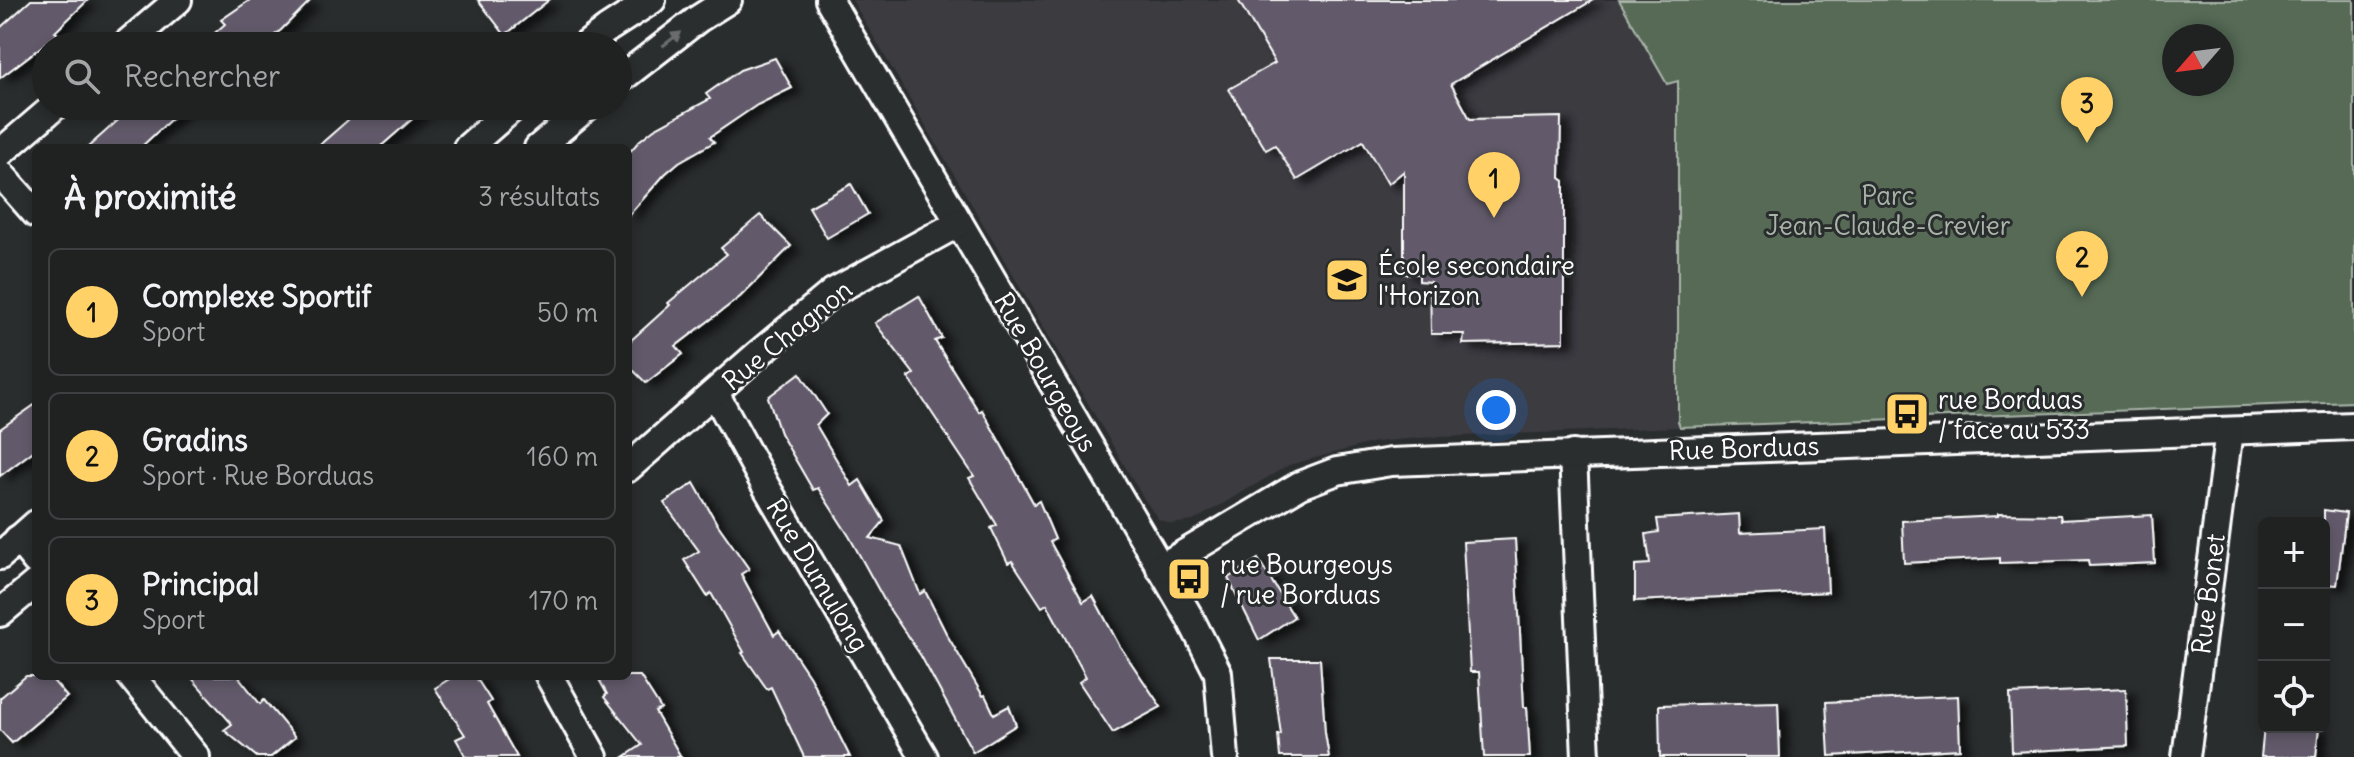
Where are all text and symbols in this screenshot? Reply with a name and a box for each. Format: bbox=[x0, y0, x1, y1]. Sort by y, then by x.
north arrow bbox=[2162, 24, 2234, 96]
one-way arrow bbox=[662, 31, 682, 47]
search box bbox=[32, 32, 632, 120]
icon: search bbox=[60, 54, 104, 98]
text: Rechercher bbox=[124, 57, 280, 95]
pin: 3 bbox=[2061, 77, 2113, 143]
pin: 1 bbox=[1468, 152, 1520, 218]
text: À proximité bbox=[64, 175, 237, 218]
park label: Parc Jean-Claude-Crevier bbox=[1766, 179, 2011, 242]
text: 3 résultats bbox=[478, 180, 600, 213]
pin: 2 bbox=[2056, 231, 2108, 297]
place label: École secondaire l'Horizon bbox=[1378, 248, 1575, 312]
school or university icon: École secondaire l'Horizon bbox=[1323, 256, 1371, 304]
street label: Rue Chagnon bbox=[715, 273, 859, 397]
text: Complexe Sportif bbox=[142, 277, 371, 315]
street label: Rue Bourgeoys bbox=[987, 286, 1105, 458]
text: 1 bbox=[87, 296, 97, 329]
text: 50 m bbox=[537, 296, 598, 329]
text: Sport bbox=[142, 315, 205, 348]
place label: rue Borduas / face au 533 bbox=[1938, 383, 2090, 446]
your location bbox=[1476, 390, 1516, 430]
bus stop icon: rue Borduas / face au 533 bbox=[1883, 390, 1931, 438]
text: Gradins bbox=[142, 421, 248, 459]
street label: Rue Borduas bbox=[1668, 429, 1820, 467]
text: 2 bbox=[85, 440, 99, 473]
text: 160 m bbox=[527, 440, 598, 473]
text: Sport · Rue Borduas bbox=[142, 459, 374, 492]
street label: Rue Dumulong bbox=[759, 492, 877, 658]
map controls bbox=[2258, 517, 2330, 733]
button: + bbox=[2258, 517, 2330, 589]
street label: Rue Bonet bbox=[2184, 532, 2232, 656]
place label: rue Bourgeoys / rue Borduas bbox=[1220, 548, 1393, 611]
bus stop icon: rue Bourgeoys / rue Borduas bbox=[1165, 555, 1213, 603]
text: Principal bbox=[142, 565, 259, 603]
text: 3 bbox=[85, 584, 99, 617]
text: 170 m bbox=[529, 584, 598, 617]
button: − bbox=[2258, 589, 2330, 661]
text: Sport bbox=[142, 603, 205, 636]
button: locate bbox=[2258, 661, 2330, 733]

